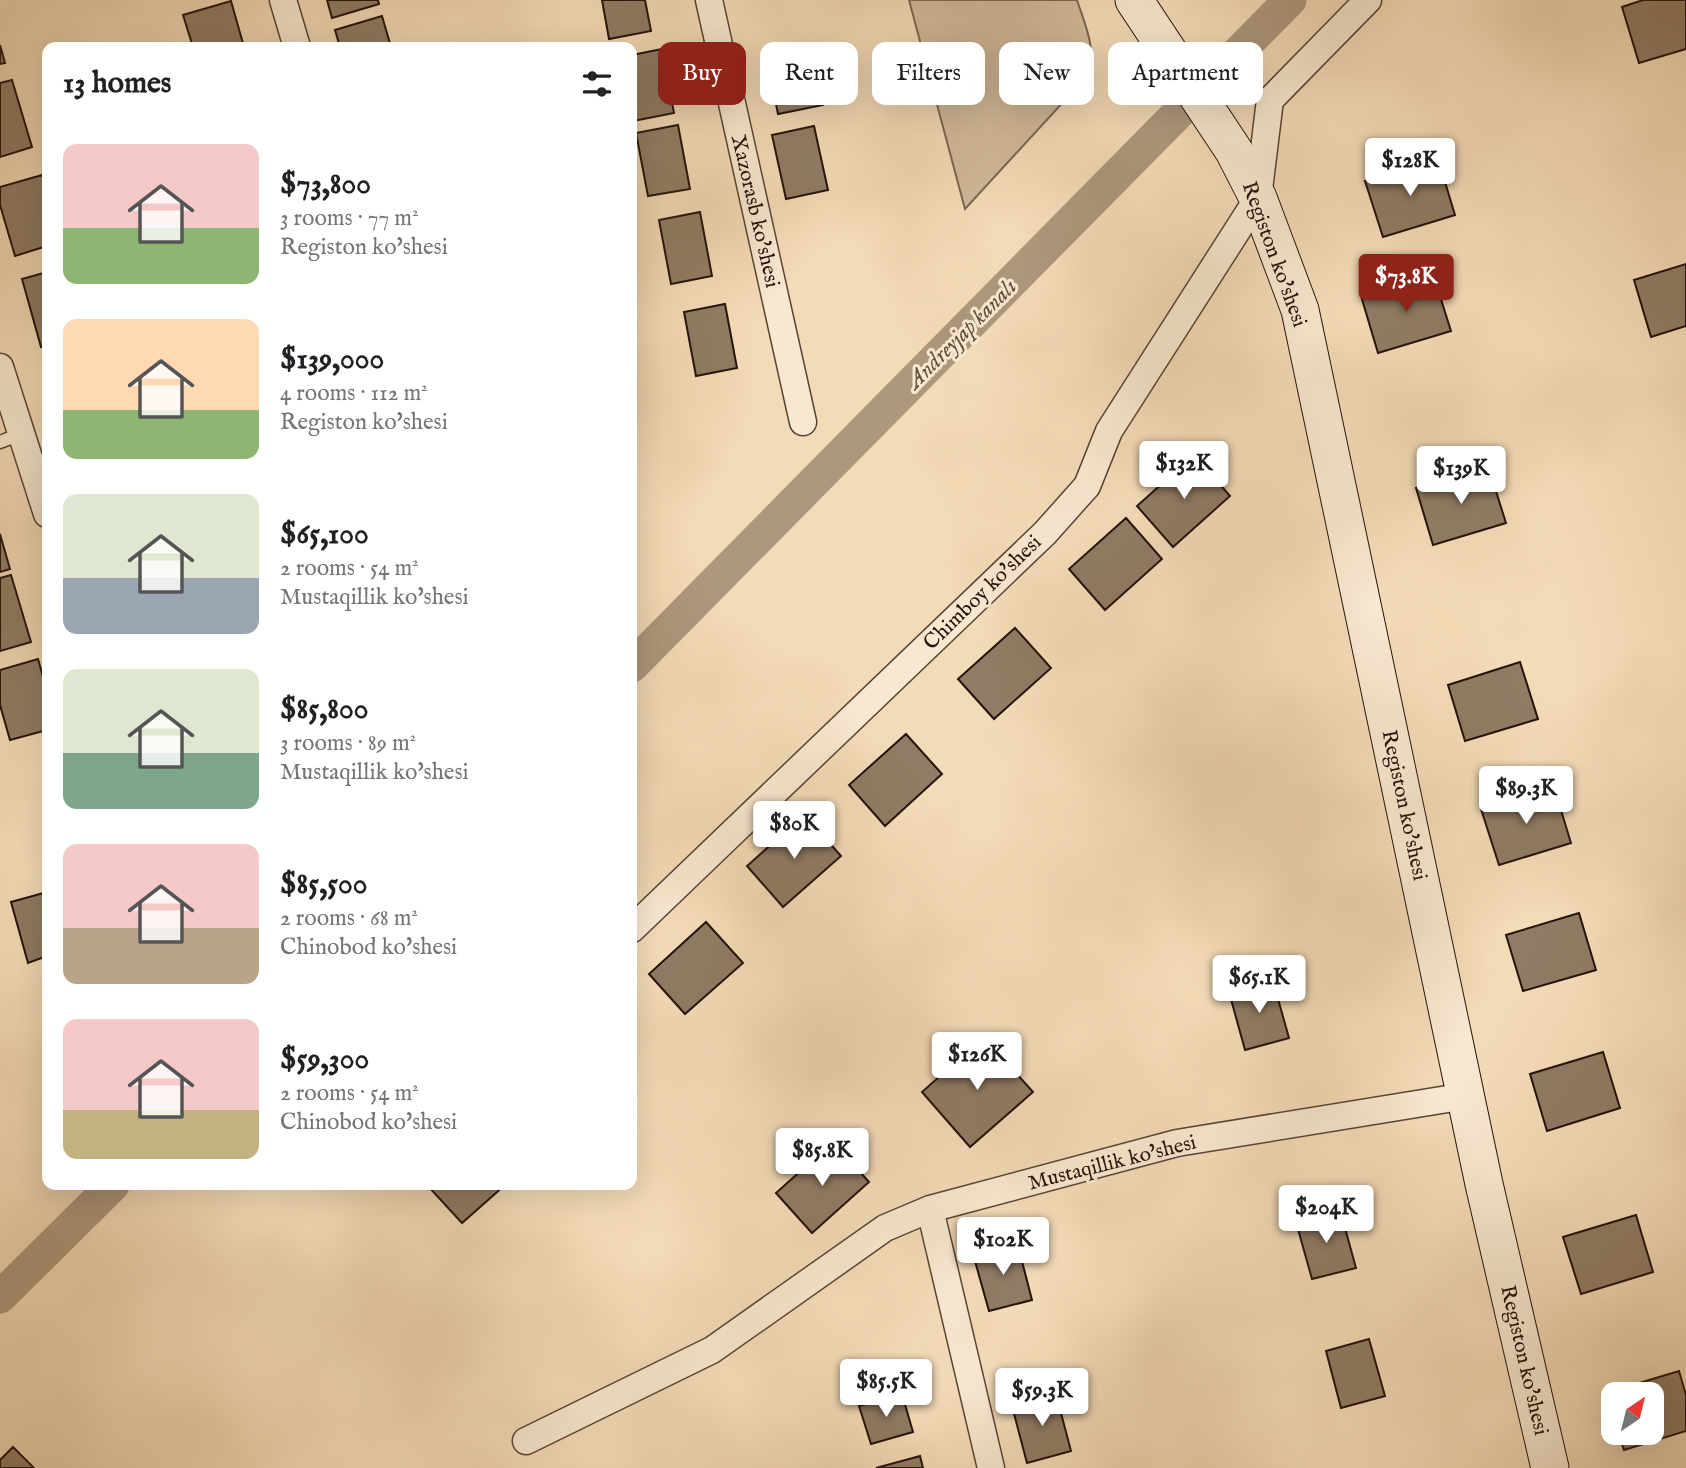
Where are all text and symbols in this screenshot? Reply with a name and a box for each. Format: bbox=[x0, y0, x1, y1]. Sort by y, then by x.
chip: Buy bbox=[658, 42, 746, 105]
chip: Rent bbox=[760, 42, 858, 105]
chip: Filters bbox=[872, 42, 985, 105]
chip: New bbox=[999, 42, 1094, 105]
chip: Apartment bbox=[1108, 42, 1263, 105]
text: 13 homes bbox=[63, 65, 171, 103]
icon: filters bbox=[578, 65, 616, 103]
street label: Xazorasb ko'shesi bbox=[724, 132, 785, 290]
pin: $128K bbox=[1361, 138, 1459, 198]
text: $128K bbox=[1381, 146, 1439, 175]
text: $73,800 bbox=[280, 166, 371, 204]
icon: home bbox=[119, 172, 203, 256]
street label: Registon ko'shesi bbox=[1235, 178, 1312, 331]
text: 3 rooms · 77 m² bbox=[280, 204, 419, 233]
text: Registon ko'shesi bbox=[280, 233, 448, 262]
pin: $73.8K bbox=[1349, 254, 1463, 314]
text: $73.8K bbox=[1375, 262, 1437, 291]
water label: Andreyjap kanalı bbox=[899, 273, 1023, 397]
text: $139,000 bbox=[280, 341, 384, 379]
icon: home bbox=[119, 347, 203, 431]
text: 4 rooms · 112 m² bbox=[280, 379, 428, 408]
text: Registon ko'shesi bbox=[280, 408, 448, 437]
pin: $132K bbox=[1135, 442, 1233, 501]
pin: $139K bbox=[1412, 447, 1510, 506]
text: $132K bbox=[1155, 449, 1213, 478]
text: $139K bbox=[1433, 454, 1489, 483]
text: $65,100 bbox=[280, 516, 369, 554]
icon: home bbox=[119, 522, 203, 606]
street label: Chimboy ko'shesi bbox=[918, 530, 1048, 656]
text: 2 rooms · 54 m² bbox=[280, 554, 419, 583]
text: Mustaqillik ko'shesi bbox=[280, 583, 469, 612]
text: $85,800 bbox=[280, 691, 368, 729]
icon: home bbox=[119, 697, 203, 781]
street label: Registon ko'shesi bbox=[1374, 728, 1433, 883]
text: 3 rooms · 89 m² bbox=[280, 729, 416, 758]
text: Mustaqillik ko'shesi bbox=[280, 758, 469, 787]
pin: $89.3K bbox=[1469, 766, 1583, 826]
text: $89.3K bbox=[1495, 774, 1557, 803]
pin: $80K bbox=[753, 802, 835, 861]
text: $80K bbox=[769, 809, 819, 838]
text: $85,500 bbox=[280, 866, 367, 904]
icon: home bbox=[119, 872, 203, 956]
text: 2 rooms · 68 m² bbox=[280, 904, 418, 933]
text: Chinobod ko'shesi bbox=[280, 933, 457, 962]
pin: $65.1K bbox=[1202, 956, 1316, 1015]
text: $65.1K bbox=[1229, 963, 1289, 992]
pin: $126K bbox=[928, 1032, 1026, 1092]
text: $126K bbox=[948, 1040, 1006, 1069]
text: $59,300 bbox=[280, 1041, 369, 1079]
icon: home bbox=[119, 1047, 203, 1131]
text: 2 rooms · 54 m² bbox=[280, 1079, 419, 1108]
text: Chinobod ko'shesi bbox=[280, 1108, 457, 1137]
pin: $85.8K bbox=[765, 1128, 879, 1188]
street label: Mustaqillik ko'shesi bbox=[1026, 1130, 1199, 1197]
text: $85.8K bbox=[792, 1136, 852, 1165]
pin: $204K bbox=[1277, 1186, 1375, 1245]
text: $204K bbox=[1295, 1193, 1357, 1222]
pin: $102K bbox=[954, 1218, 1052, 1277]
text: $102K bbox=[973, 1225, 1033, 1254]
street label: Registon ko'shesi bbox=[1493, 1283, 1554, 1438]
pin: $85.5K bbox=[829, 1360, 943, 1419]
text: $85.5K bbox=[856, 1367, 916, 1396]
pin: $59.3K bbox=[985, 1368, 1099, 1428]
text: $59.3K bbox=[1011, 1376, 1073, 1405]
north arrow bbox=[1601, 1382, 1664, 1446]
map controls bbox=[1601, 1382, 1664, 1445]

